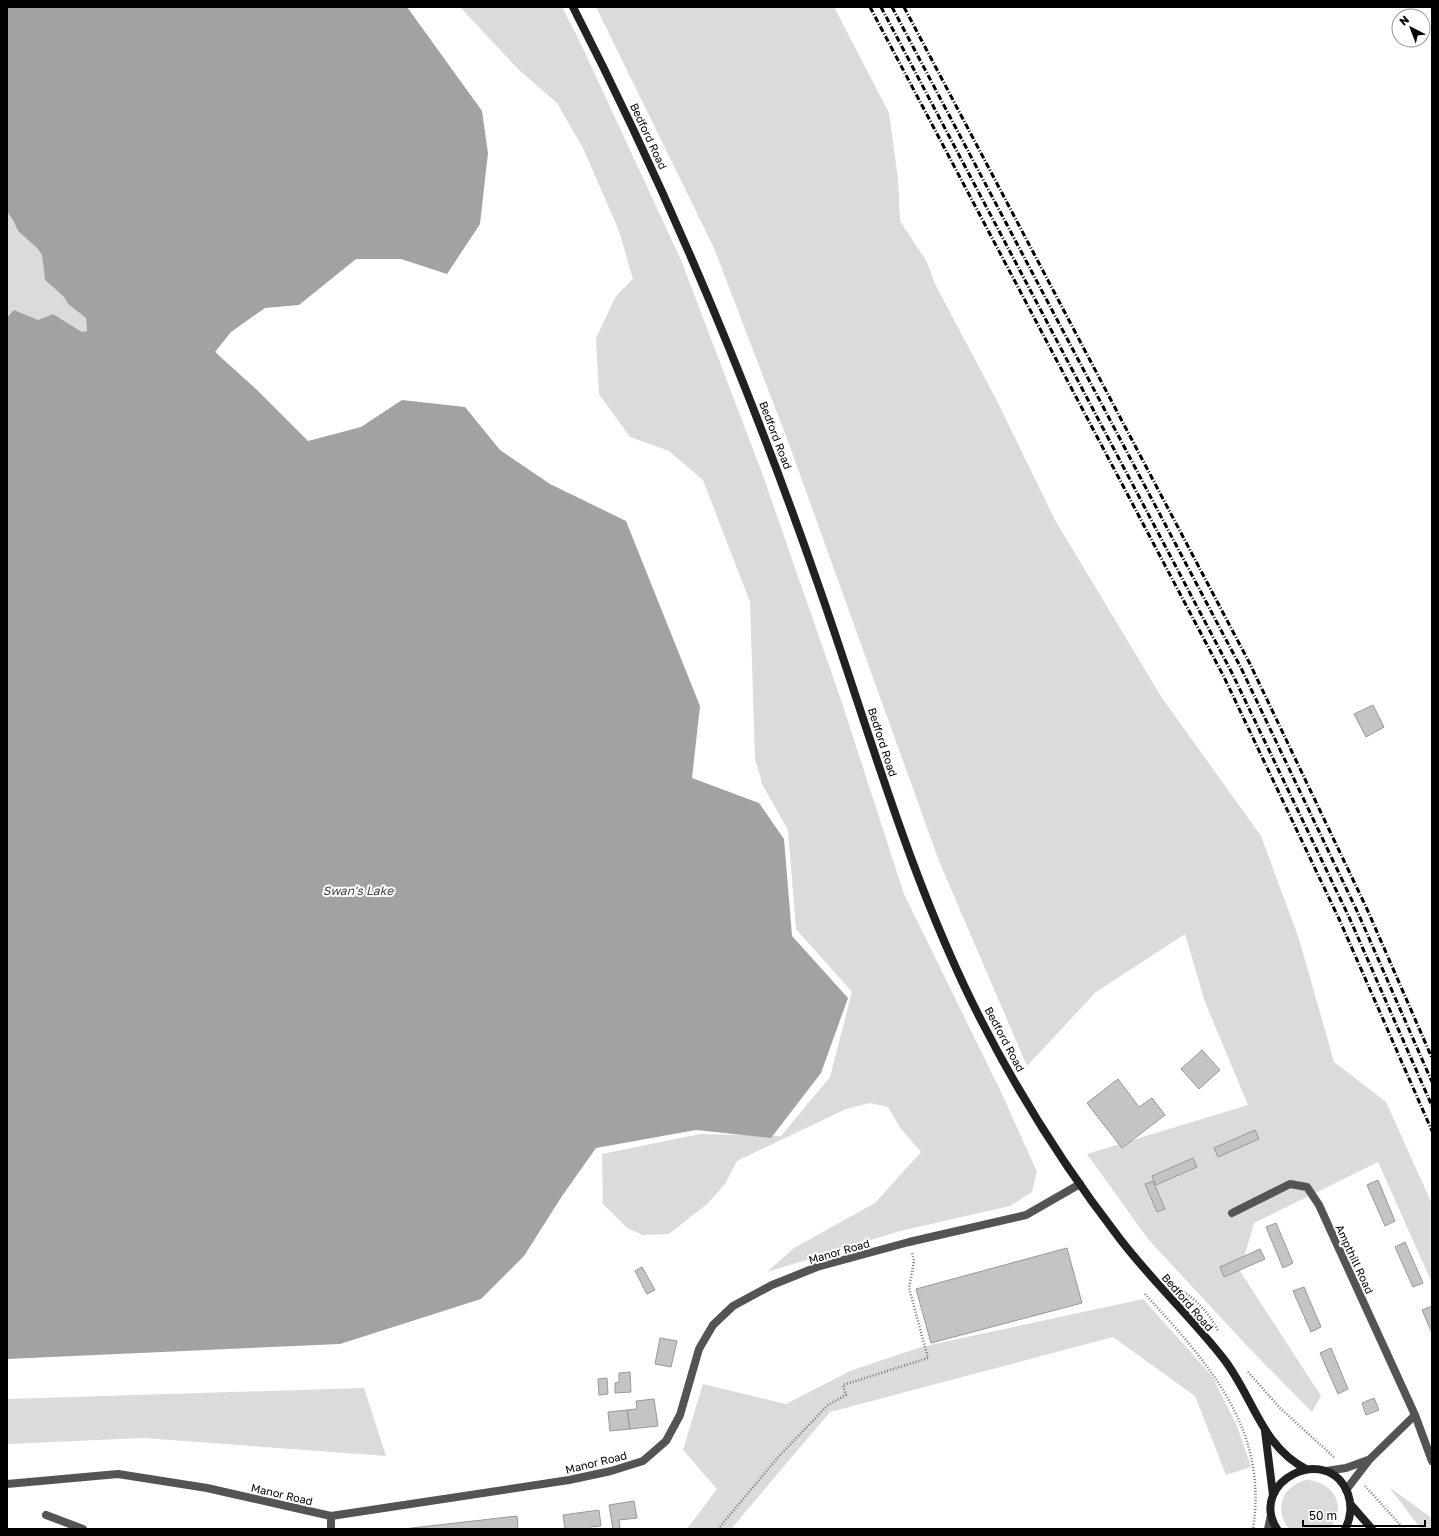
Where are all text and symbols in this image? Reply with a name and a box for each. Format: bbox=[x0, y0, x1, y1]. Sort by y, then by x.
north arrow bbox=[1391, 8, 1431, 48]
text: N bbox=[1397, 13, 1411, 28]
street label: Bedford Road bbox=[628, 101, 670, 171]
street label: Bedford Road bbox=[757, 399, 795, 471]
street label: Bedford Road bbox=[866, 706, 900, 778]
water label: Swan's Lake bbox=[323, 883, 394, 898]
street label: Bedford Road bbox=[982, 1004, 1028, 1074]
street label: Ampthill Road bbox=[1333, 1222, 1377, 1296]
street label: Manor Road bbox=[807, 1236, 871, 1266]
street label: Bedford Road bbox=[1160, 1271, 1216, 1333]
street label: Manor Road bbox=[564, 1448, 628, 1476]
street label: Manor Road bbox=[250, 1481, 314, 1507]
scale bar bbox=[1303, 1502, 1425, 1528]
text: 50 m bbox=[1309, 1508, 1337, 1523]

